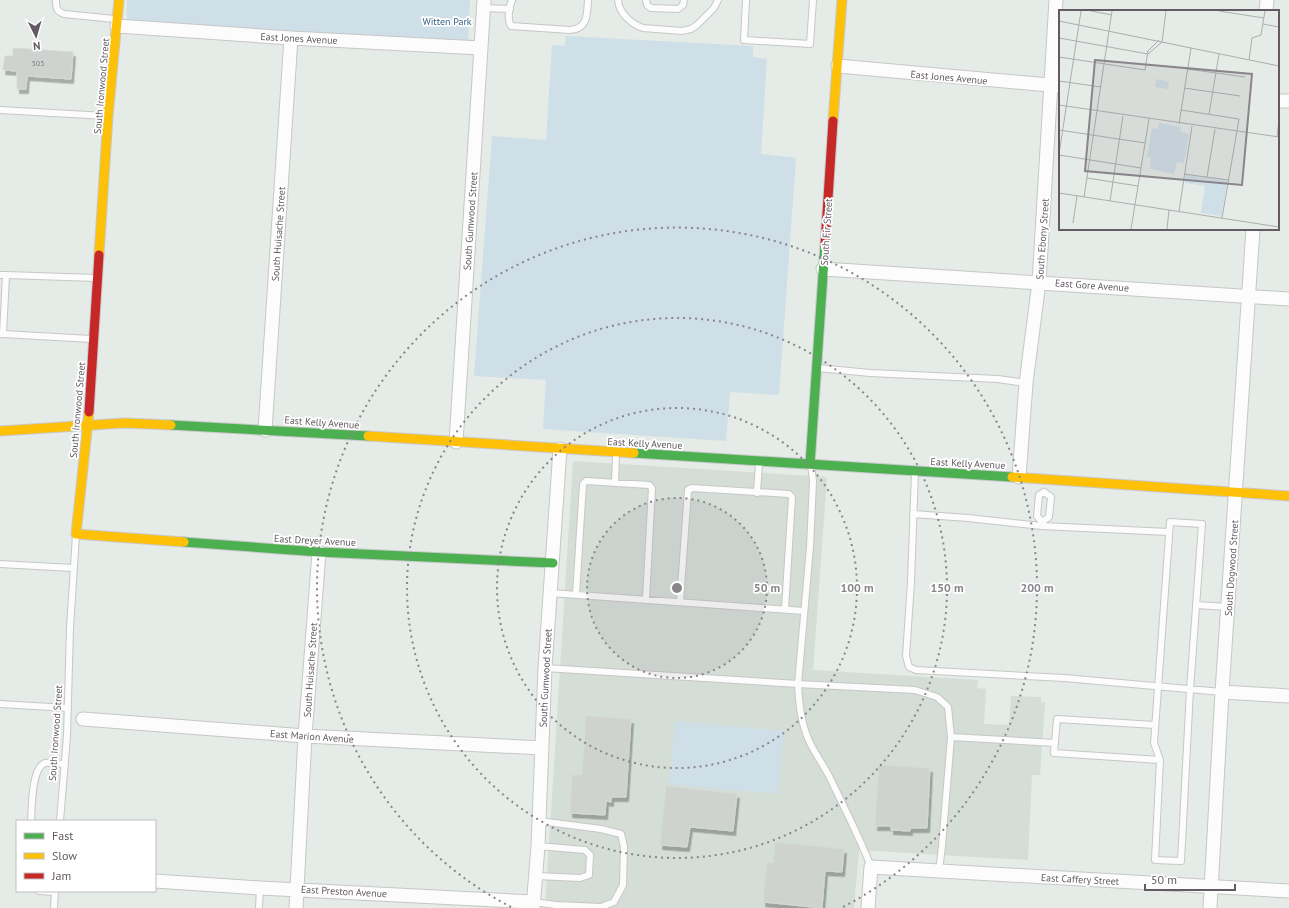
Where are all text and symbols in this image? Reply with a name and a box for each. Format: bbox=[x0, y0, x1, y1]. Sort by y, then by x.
inset map bbox=[1059, 10, 1279, 230]
park label: Witten Park bbox=[422, 15, 472, 28]
north arrow bbox=[16, 16, 56, 56]
street label: East Jones Avenue bbox=[260, 30, 338, 47]
street label: South Ironwood Street bbox=[91, 37, 112, 135]
text: N bbox=[33, 39, 41, 53]
house number: 505 bbox=[31, 58, 45, 68]
street label: East Jones Avenue bbox=[910, 68, 988, 87]
street label: South Gumwood Street bbox=[461, 171, 480, 271]
street label: South Huisache Street bbox=[269, 186, 288, 282]
street label: South Ebony Street bbox=[1033, 197, 1052, 280]
street label: South Fir Street bbox=[818, 198, 835, 266]
street label: East Gore Avenue bbox=[1055, 276, 1129, 295]
street label: South Ironwood Street bbox=[67, 361, 88, 459]
street label: East Kelly Avenue bbox=[284, 413, 360, 432]
street label: East Kelly Avenue bbox=[607, 435, 683, 452]
street label: East Kelly Avenue bbox=[930, 455, 1006, 472]
street label: South Dogwood Street bbox=[1222, 519, 1241, 617]
street label: East Dreyer Avenue bbox=[274, 532, 356, 549]
text: 50 m bbox=[754, 580, 780, 595]
text: 100 m bbox=[840, 580, 874, 595]
text: 150 m bbox=[930, 580, 964, 595]
text: 200 m bbox=[1020, 580, 1054, 595]
centre of rings bbox=[670, 581, 684, 595]
street label: South Huisache Street bbox=[301, 622, 320, 718]
street label: South Gumwood Street bbox=[536, 628, 555, 728]
street label: South Ironwood Street bbox=[46, 684, 65, 782]
street label: East Marion Avenue bbox=[270, 727, 354, 746]
legend bbox=[16, 820, 156, 892]
text: Fast bbox=[52, 828, 73, 843]
text: Slow bbox=[52, 848, 77, 863]
scale bar bbox=[1145, 866, 1235, 892]
text: Jam bbox=[51, 868, 71, 883]
street label: East Caffery Street bbox=[1041, 871, 1120, 888]
text: 50 m bbox=[1151, 872, 1177, 887]
street label: East Preston Avenue bbox=[301, 883, 387, 900]

